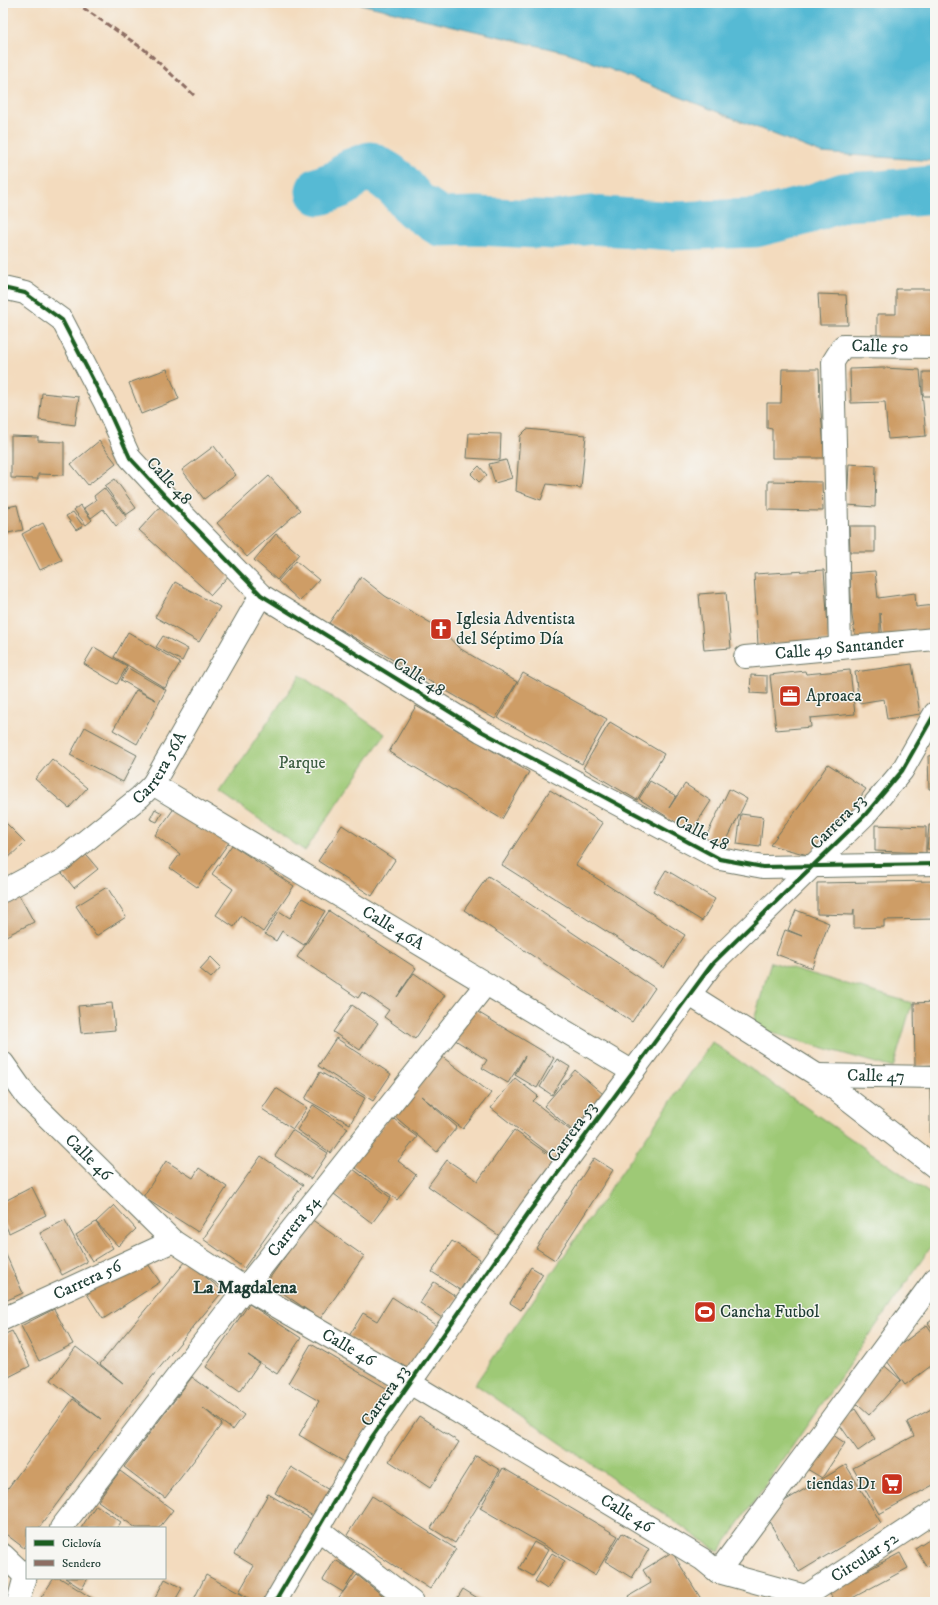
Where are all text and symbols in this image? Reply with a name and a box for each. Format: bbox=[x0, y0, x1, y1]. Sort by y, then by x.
street label: Calle 50 bbox=[851, 335, 909, 358]
street label: Calle 48 bbox=[141, 452, 197, 510]
place label: Iglesia Adventista del Séptimo Día bbox=[456, 608, 576, 650]
church icon: Iglesia Adventista del Séptimo Día bbox=[428, 616, 454, 642]
street label: Calle 49 Santander bbox=[774, 631, 906, 665]
street label: Calle 48 bbox=[389, 652, 449, 702]
office icon: Aproaca bbox=[777, 683, 803, 709]
place label: Aproaca bbox=[806, 685, 862, 707]
street label: Carrera 56A bbox=[128, 728, 192, 810]
park label: Parque bbox=[278, 752, 326, 774]
street label: Carrera 53 bbox=[805, 789, 871, 855]
street label: Calle 48 bbox=[671, 810, 733, 856]
street label: Calle 46A bbox=[358, 901, 428, 955]
street label: Calle 47 bbox=[847, 1065, 905, 1087]
street label: Carrera 53 bbox=[542, 1097, 602, 1167]
street label: Calle 46 bbox=[60, 1129, 118, 1187]
street label: Carrera 54 bbox=[263, 1190, 326, 1262]
street label: Carrera 56 bbox=[50, 1255, 126, 1305]
district label: La Magdalena bbox=[193, 1277, 297, 1299]
sports icon: Cancha Futbol bbox=[692, 1299, 718, 1325]
place label: Cancha Futbol bbox=[720, 1301, 819, 1323]
street label: Calle 46 bbox=[318, 1324, 380, 1372]
street label: Carrera 53 bbox=[356, 1361, 414, 1431]
supermarket icon: tiendas D1 bbox=[879, 1471, 905, 1497]
place label: tiendas D1 bbox=[806, 1473, 876, 1495]
street label: Calle 46 bbox=[596, 1489, 658, 1539]
legend bbox=[26, 1527, 166, 1579]
street label: Circular 52 bbox=[827, 1527, 903, 1587]
text: Ciclovía bbox=[62, 1536, 102, 1551]
text: Sendero bbox=[62, 1556, 101, 1571]

